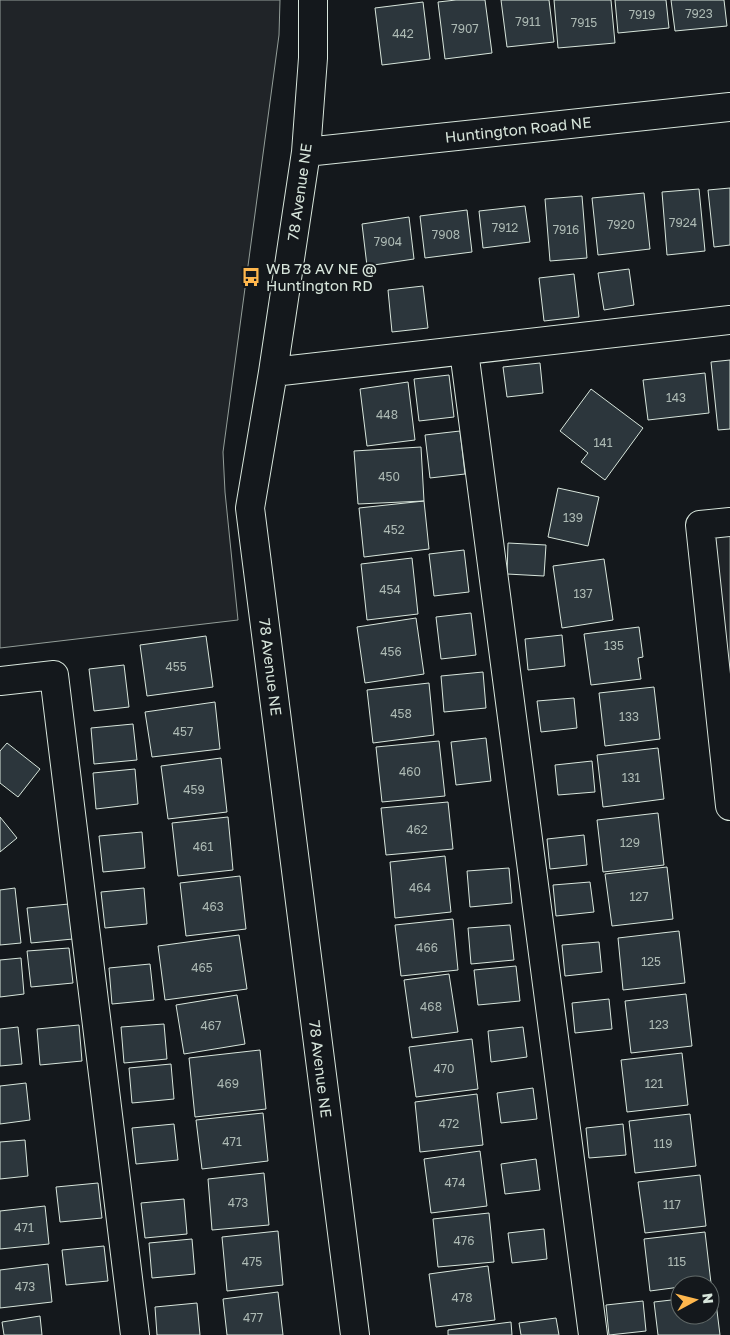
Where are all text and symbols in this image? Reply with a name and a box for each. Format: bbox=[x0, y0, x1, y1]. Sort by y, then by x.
house number: 7923 bbox=[685, 6, 713, 21]
house number: 7919 bbox=[629, 7, 655, 22]
house number: 7911 bbox=[515, 14, 541, 29]
house number: 7915 bbox=[571, 15, 597, 30]
house number: 7907 bbox=[451, 21, 479, 36]
house number: 442 bbox=[392, 26, 414, 41]
street label: Huntington Road NE bbox=[444, 112, 592, 146]
street label: 78 Avenue NE bbox=[283, 142, 315, 242]
house number: 7924 bbox=[669, 215, 697, 230]
house number: 7920 bbox=[607, 217, 635, 232]
house number: 7912 bbox=[492, 220, 518, 235]
house number: 7916 bbox=[553, 222, 579, 237]
house number: 7908 bbox=[432, 227, 460, 242]
house number: 7904 bbox=[374, 234, 402, 249]
place label: WB 78 AV NE @ Huntington RD bbox=[266, 259, 377, 294]
bus stop icon: WB 78 AV NE @ Huntington RD bbox=[240, 266, 262, 288]
house number: 143 bbox=[666, 390, 686, 405]
house number: 448 bbox=[376, 407, 398, 422]
house number: 141 bbox=[594, 435, 613, 450]
house number: 450 bbox=[378, 469, 400, 484]
house number: 139 bbox=[563, 510, 583, 525]
house number: 452 bbox=[383, 522, 405, 537]
house number: 454 bbox=[379, 582, 401, 597]
house number: 137 bbox=[573, 586, 593, 601]
street label: 78 Avenue NE bbox=[256, 617, 286, 717]
house number: 135 bbox=[604, 638, 624, 653]
house number: 456 bbox=[380, 644, 402, 659]
house number: 455 bbox=[165, 659, 187, 674]
house number: 458 bbox=[390, 706, 412, 721]
house number: 133 bbox=[619, 709, 639, 724]
house number: 457 bbox=[173, 724, 193, 739]
house number: 460 bbox=[399, 764, 421, 779]
house number: 131 bbox=[622, 770, 641, 785]
house number: 459 bbox=[183, 782, 205, 797]
house number: 462 bbox=[406, 822, 428, 837]
house number: 129 bbox=[620, 835, 640, 850]
house number: 461 bbox=[193, 839, 213, 854]
house number: 464 bbox=[409, 880, 431, 895]
house number: 127 bbox=[629, 889, 649, 904]
house number: 463 bbox=[202, 899, 224, 914]
house number: 466 bbox=[416, 940, 438, 955]
house number: 125 bbox=[641, 954, 661, 969]
house number: 465 bbox=[191, 960, 213, 975]
house number: 468 bbox=[420, 999, 442, 1014]
house number: 123 bbox=[649, 1017, 669, 1032]
house number: 467 bbox=[201, 1018, 221, 1033]
street label: 78 Avenue NE bbox=[306, 1019, 336, 1119]
house number: 470 bbox=[433, 1061, 455, 1076]
house number: 469 bbox=[217, 1076, 239, 1091]
house number: 121 bbox=[645, 1076, 663, 1091]
house number: 472 bbox=[439, 1116, 459, 1131]
house number: 471 bbox=[222, 1134, 242, 1149]
house number: 119 bbox=[654, 1136, 672, 1151]
house number: 474 bbox=[444, 1175, 466, 1190]
house number: 473 bbox=[228, 1195, 248, 1210]
house number: 117 bbox=[663, 1197, 681, 1212]
house number: 471 bbox=[14, 1220, 34, 1235]
house number: 476 bbox=[454, 1233, 474, 1248]
house number: 475 bbox=[242, 1254, 262, 1269]
house number: 115 bbox=[668, 1254, 686, 1269]
north arrow bbox=[670, 1275, 720, 1325]
house number: 473 bbox=[15, 1279, 35, 1294]
house number: 478 bbox=[451, 1290, 473, 1305]
text: N bbox=[699, 1292, 717, 1305]
house number: 477 bbox=[243, 1310, 263, 1325]

